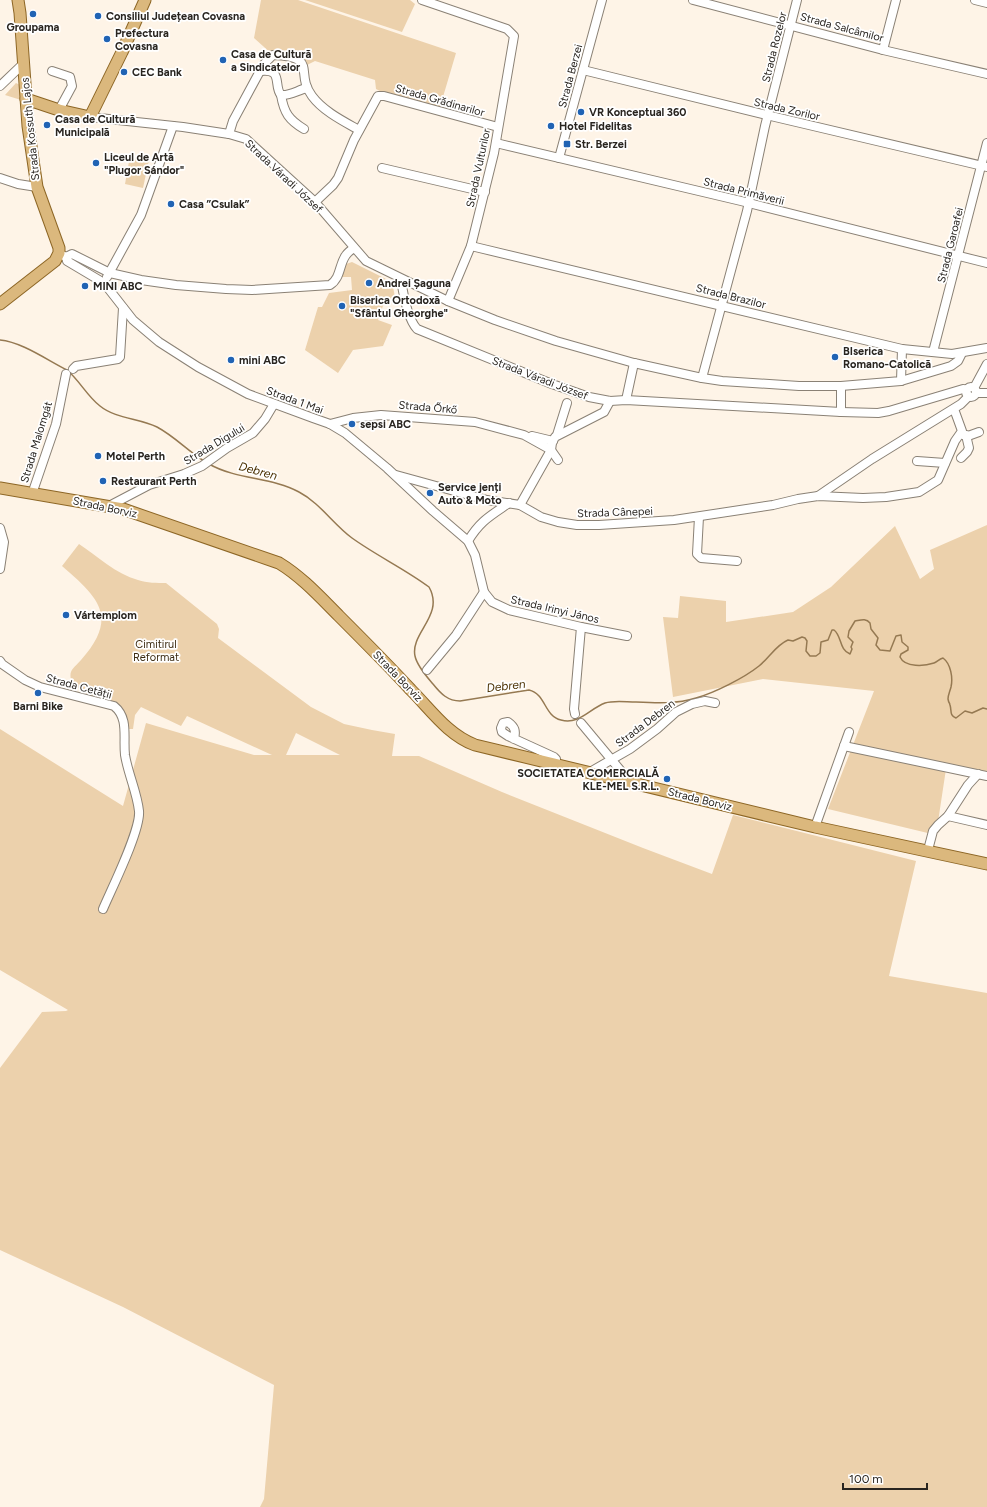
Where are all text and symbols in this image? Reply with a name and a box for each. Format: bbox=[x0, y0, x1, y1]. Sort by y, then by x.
marker: Groupama bbox=[28, 9, 38, 19]
place label: Consiliul Județean Covasna bbox=[106, 10, 245, 23]
street label: Strada Rozelor bbox=[759, 10, 790, 84]
street label: Strada Salcâmilor bbox=[799, 10, 885, 45]
marker: Consiliul Județean Covasna bbox=[93, 11, 103, 21]
place label: Groupama bbox=[7, 21, 60, 34]
place label: Prefectura Covasna bbox=[115, 27, 169, 53]
marker: Prefectura Covasna bbox=[102, 34, 112, 44]
street label: Strada Berzei bbox=[556, 43, 585, 109]
place label: Casa de Cultură a Sindicatelor bbox=[231, 48, 311, 74]
marker: Casa de Cultură a Sindicatelor bbox=[218, 55, 228, 65]
place label: CEC Bank bbox=[132, 66, 182, 79]
marker: CEC Bank bbox=[119, 67, 129, 77]
street label: Strada Kossuth Lajos bbox=[19, 77, 42, 181]
street label: Strada Grădinarilor bbox=[394, 82, 486, 120]
street label: Strada Zorilor bbox=[753, 96, 821, 123]
place label: VR Konceptual 360 bbox=[589, 106, 686, 119]
marker: VR Konceptual 360 bbox=[576, 107, 586, 117]
place label: Casa de Cultură Municipală bbox=[55, 113, 135, 139]
marker: Casa de Cultură Municipală bbox=[42, 120, 52, 130]
place label: Hotel Fidelitas bbox=[559, 120, 632, 133]
marker: Hotel Fidelitas bbox=[546, 121, 556, 131]
street label: Strada Vulturilor bbox=[464, 127, 493, 209]
street label: Strada Váradi József bbox=[242, 137, 326, 216]
place label: Str. Berzei bbox=[575, 138, 627, 151]
marker: Str. Berzei bbox=[562, 139, 572, 149]
place label: Liceul de Artă "Plugor Sándor" bbox=[104, 151, 184, 177]
marker: Liceul de Artă "Plugor Sándor" bbox=[91, 158, 101, 168]
street label: Strada Primăverii bbox=[702, 175, 786, 208]
place label: Casa ”Csulak” bbox=[179, 198, 250, 211]
marker: Casa ”Csulak” bbox=[166, 199, 176, 209]
street label: Strada Garoafei bbox=[935, 206, 966, 284]
place label: Andrei Șaguna bbox=[377, 277, 451, 290]
marker: Andrei Șaguna bbox=[364, 278, 374, 288]
place label: MINI ABC bbox=[93, 280, 142, 293]
marker: MINI ABC bbox=[80, 281, 90, 291]
street label: Strada Brazilor bbox=[695, 282, 767, 312]
place label: Biserica Ortodoxă "Sfântul Gheorghe" bbox=[350, 294, 448, 320]
marker: Biserica Ortodoxă "Sfântul Gheorghe" bbox=[337, 301, 347, 311]
place label: BIserica Romano-Catolică bbox=[843, 345, 931, 371]
marker: BIserica Romano-Catolică bbox=[830, 352, 840, 362]
place label: mini ABC bbox=[239, 354, 286, 367]
street label: Strada Váradi József bbox=[490, 354, 590, 403]
marker: mini ABC bbox=[226, 355, 236, 365]
street label: Strada 1 Mai bbox=[265, 384, 325, 417]
street label: Strada Őrkő bbox=[398, 397, 458, 417]
street label: Strada Malomgát bbox=[18, 400, 55, 484]
place label: sepsi ABC bbox=[360, 418, 411, 431]
marker: sepsi ABC bbox=[347, 419, 357, 429]
street label: Strada Digului bbox=[181, 421, 247, 468]
place label: Motel Perth bbox=[106, 450, 165, 463]
marker: Motel Perth bbox=[93, 451, 103, 461]
water label: Debren bbox=[237, 459, 279, 483]
place label: Restaurant Perth bbox=[111, 475, 197, 488]
marker: Restaurant Perth bbox=[98, 476, 108, 486]
place label: Service jenți Auto & Moto bbox=[438, 481, 502, 507]
marker: Service jenți Auto & Moto bbox=[425, 488, 435, 498]
street label: Strada Borviz bbox=[72, 494, 138, 521]
street label: Strada Cânepei bbox=[577, 505, 653, 520]
street label: Strada Irinyi János bbox=[509, 593, 600, 626]
place label: Vártemplom bbox=[74, 609, 137, 622]
marker: Vártemplom bbox=[61, 610, 71, 620]
park label: Cimitirul Reformat bbox=[133, 638, 179, 664]
street label: Strada Borviz bbox=[370, 648, 425, 704]
street label: Strada Cetății bbox=[44, 671, 113, 702]
water label: Debren bbox=[486, 677, 527, 695]
marker: Barni Bike bbox=[33, 688, 43, 698]
street label: Strada Debren bbox=[613, 697, 678, 750]
place label: Barni Bike bbox=[13, 700, 63, 713]
place label: SOCIETATEA COMERCIALĂ KLE-MEL S.R.L. bbox=[517, 766, 659, 793]
marker: SOCIETATEA COMERCIALĂ KLE-MEL S.R.L. bbox=[662, 774, 672, 784]
street label: Strada Borviz bbox=[667, 785, 733, 814]
scale bar bbox=[843, 1465, 927, 1491]
text: 100 m bbox=[849, 1472, 883, 1486]

